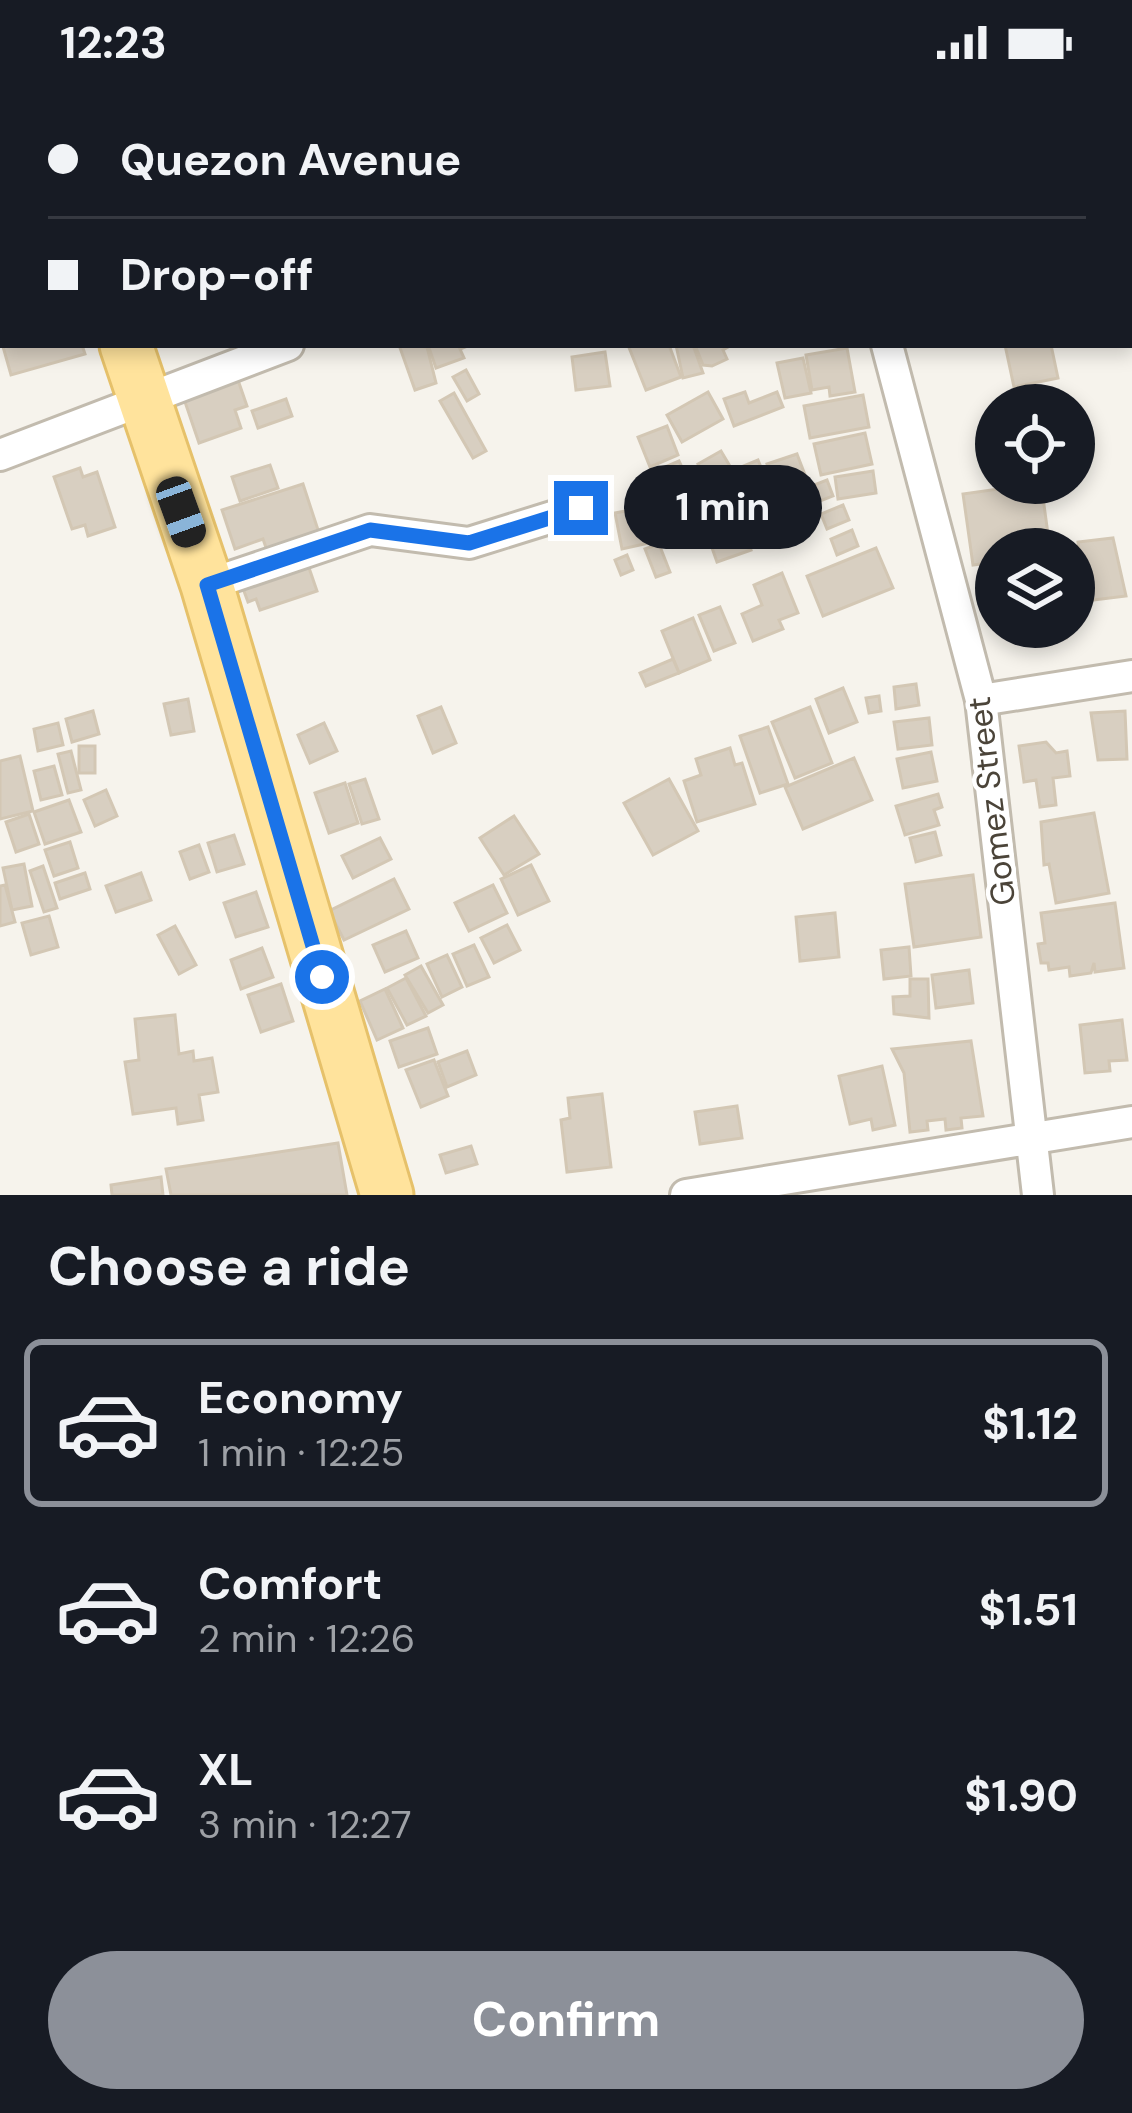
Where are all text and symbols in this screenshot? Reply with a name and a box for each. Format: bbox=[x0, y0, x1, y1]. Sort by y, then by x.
text: 12:23 bbox=[60, 13, 167, 72]
text: Quezon Avenue bbox=[120, 130, 461, 189]
text: Drop-off bbox=[120, 245, 314, 304]
map controls bbox=[975, 384, 1095, 648]
button: locate bbox=[975, 384, 1095, 504]
callout: 1 min bbox=[623, 466, 821, 550]
car bbox=[152, 472, 210, 552]
route end bbox=[554, 481, 608, 535]
text: 1 min bbox=[676, 481, 770, 532]
button: layers bbox=[975, 528, 1095, 648]
street label: Gomez Street bbox=[957, 694, 1025, 908]
route start bbox=[295, 950, 349, 1004]
text: Choose a ride bbox=[48, 1231, 410, 1302]
text: Economy bbox=[198, 1368, 403, 1427]
icon: car bbox=[54, 1369, 162, 1477]
text: $1.12 bbox=[982, 1394, 1078, 1453]
text: 1 min · 12:25 bbox=[198, 1427, 404, 1478]
text: Comfort bbox=[198, 1554, 382, 1613]
icon: car bbox=[54, 1555, 162, 1663]
text: $1.51 bbox=[979, 1580, 1078, 1639]
text: 2 min · 12:26 bbox=[198, 1613, 415, 1664]
text: XL bbox=[198, 1740, 253, 1799]
icon: car bbox=[54, 1741, 162, 1849]
text: $1.90 bbox=[964, 1766, 1078, 1825]
text: 3 min · 12:27 bbox=[198, 1799, 412, 1850]
button: Confirm bbox=[48, 1951, 1084, 2089]

